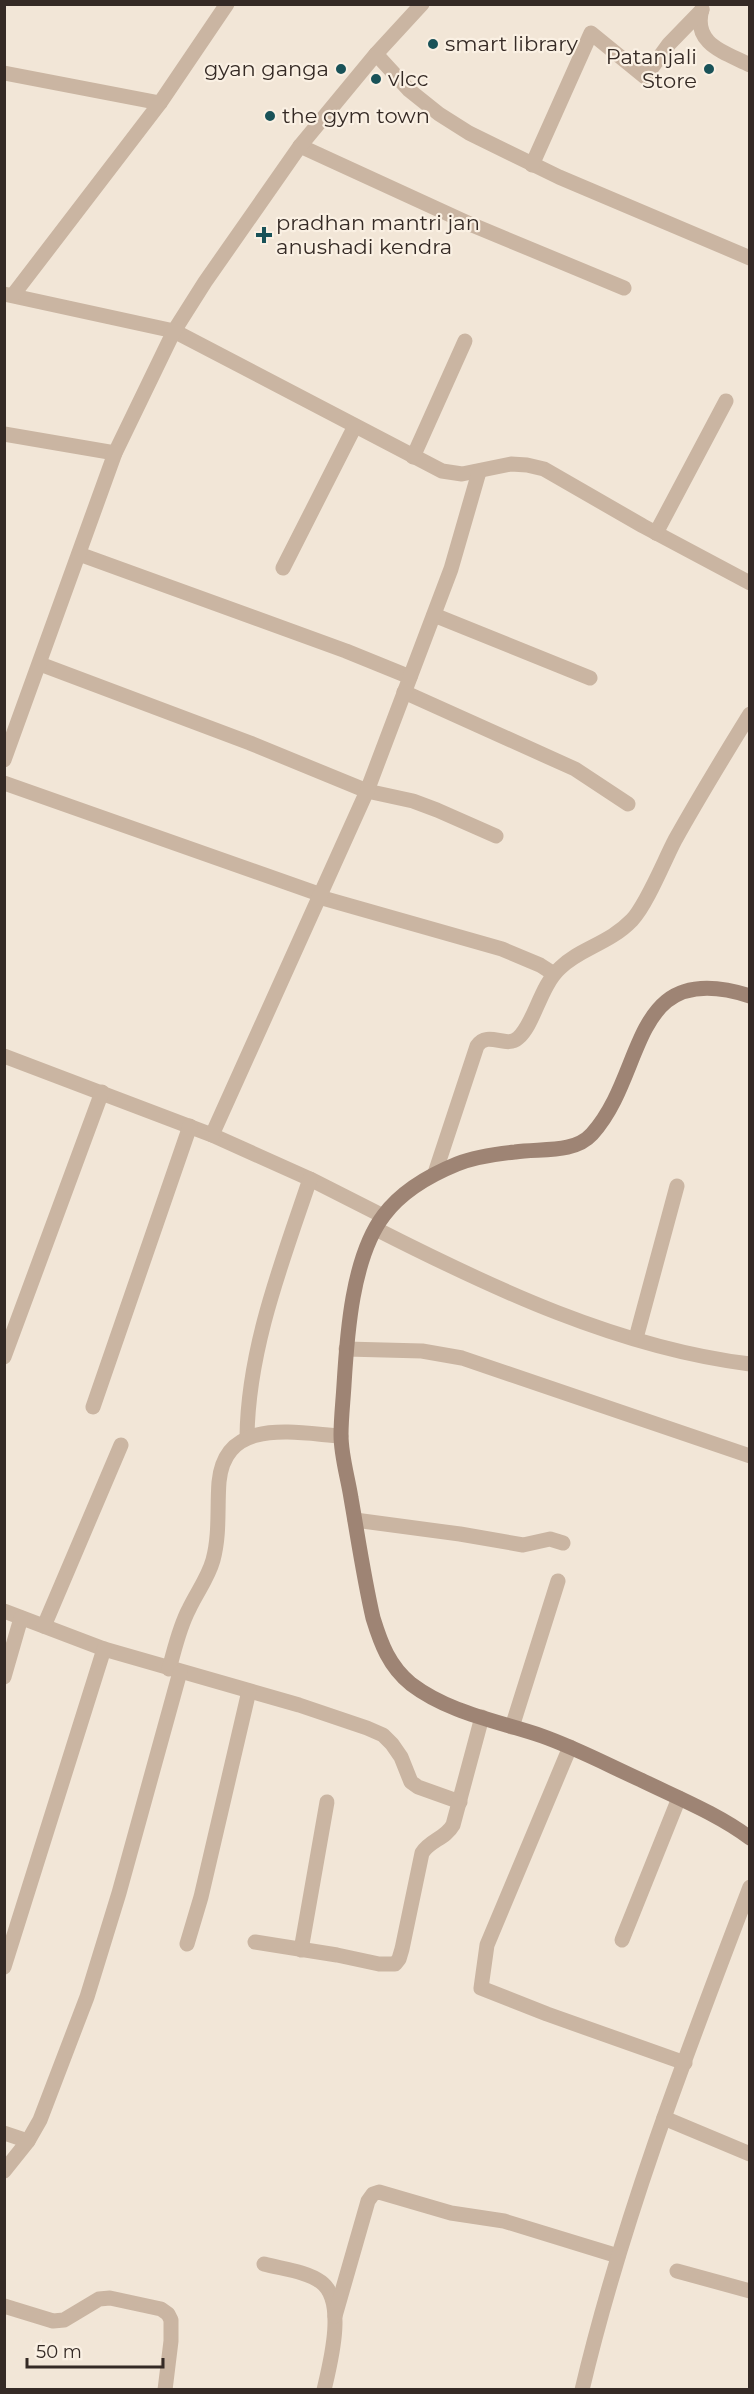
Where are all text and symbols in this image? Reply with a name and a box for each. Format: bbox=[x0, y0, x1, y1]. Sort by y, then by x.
place label: smart library bbox=[445, 31, 578, 56]
marker: smart library bbox=[426, 37, 440, 51]
place label: Patanjali Store bbox=[606, 44, 697, 93]
place label: gyan ganga bbox=[204, 56, 329, 81]
marker: gyan ganga bbox=[334, 62, 348, 76]
marker: Patanjali Store bbox=[702, 62, 716, 76]
place label: vlcc bbox=[388, 66, 429, 91]
marker: vlcc bbox=[369, 72, 383, 86]
place label: the gym town bbox=[282, 103, 430, 128]
marker: the gym town bbox=[263, 109, 277, 123]
place label: pradhan mantri jan anushadi kendra bbox=[276, 210, 480, 259]
marker: pradhan mantri jan anushadi kendra bbox=[257, 228, 271, 242]
scale bar bbox=[27, 2331, 164, 2369]
text: 50 m bbox=[36, 2341, 82, 2363]

